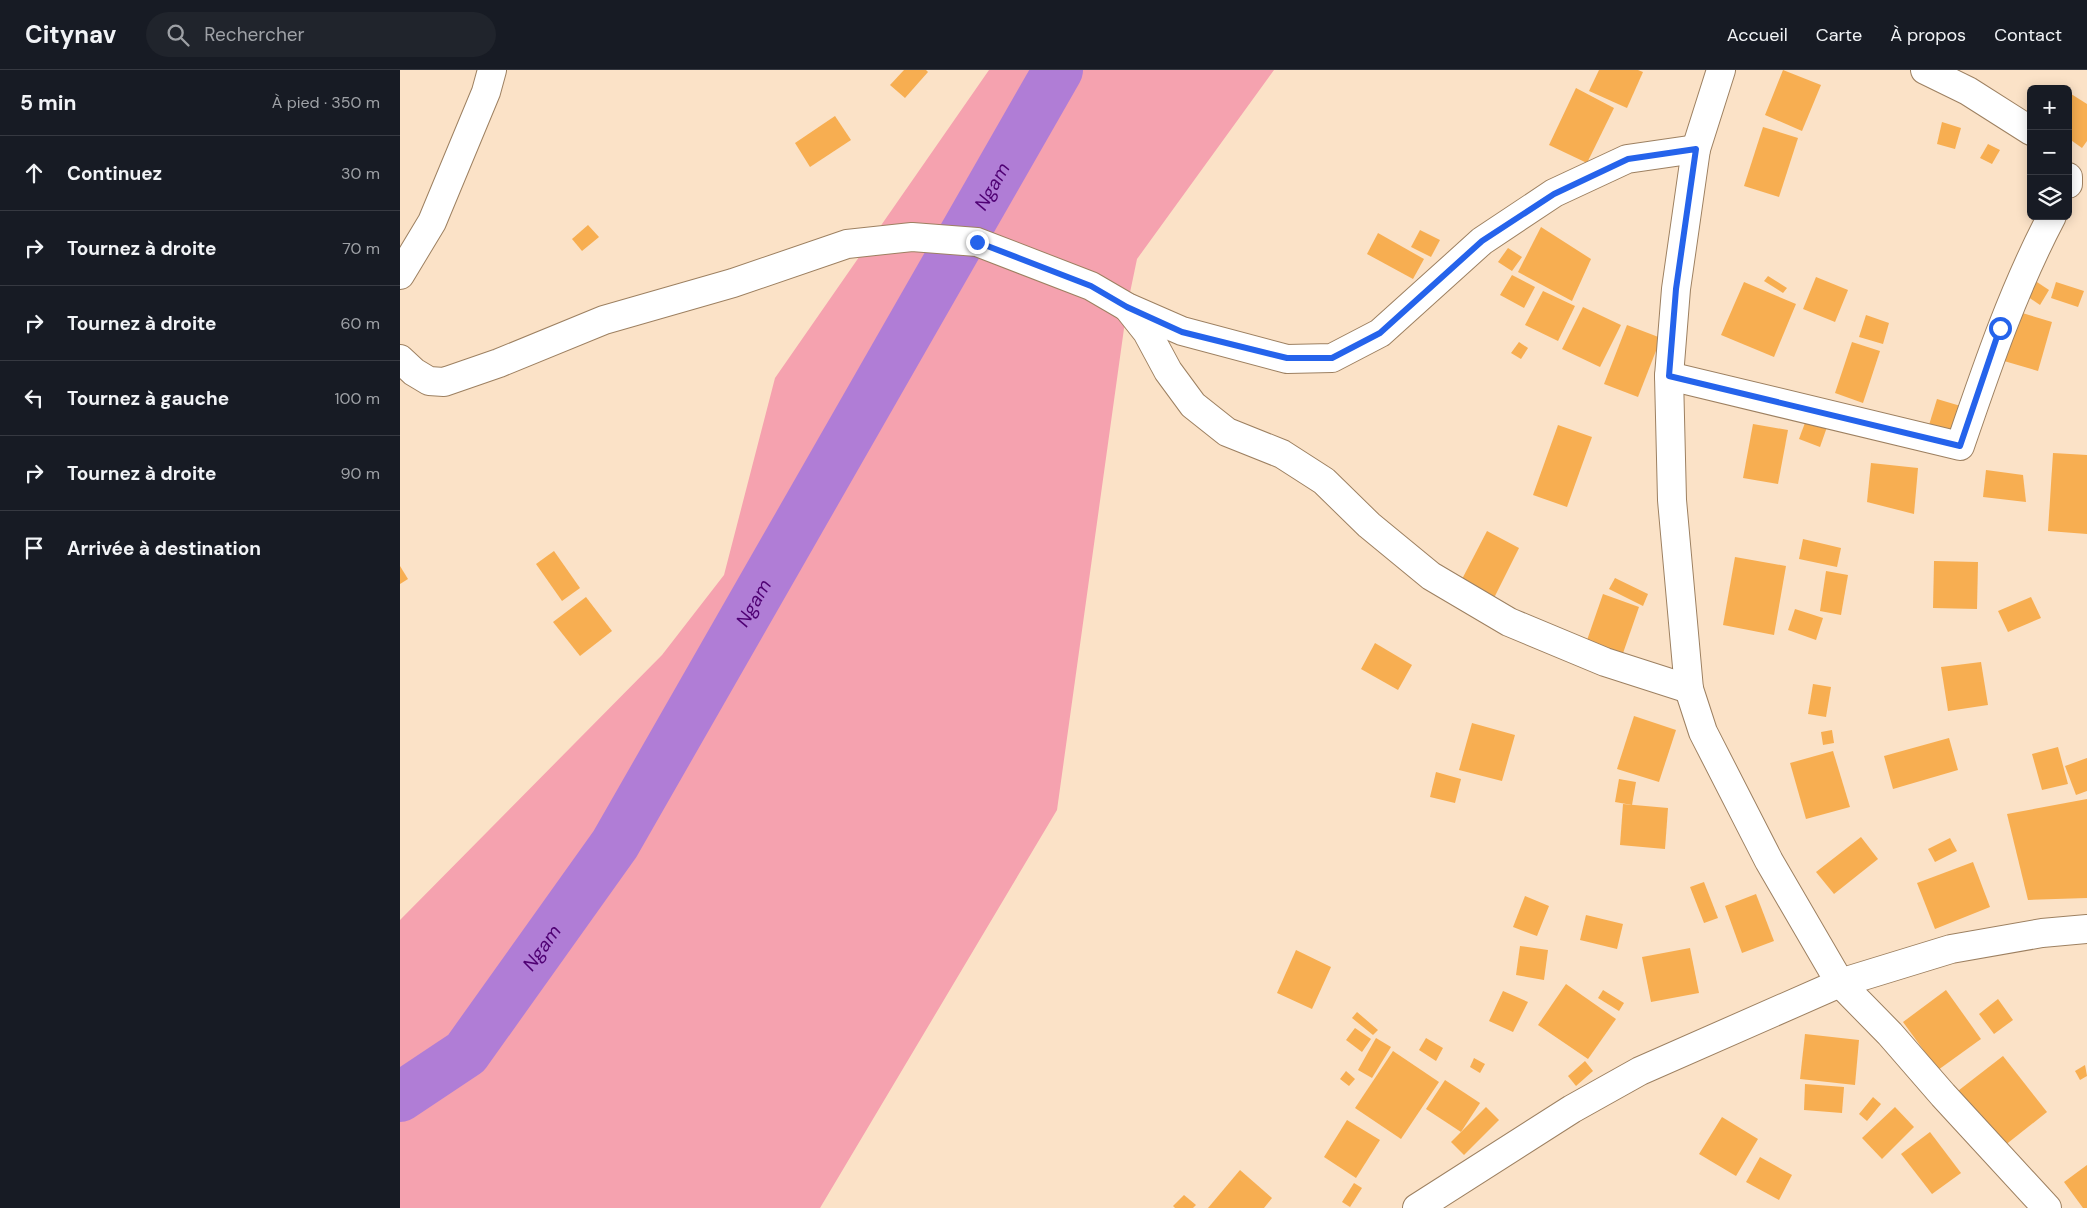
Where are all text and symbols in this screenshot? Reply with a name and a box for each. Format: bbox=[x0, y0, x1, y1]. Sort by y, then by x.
search box bbox=[146, 12, 496, 57]
text: Citynav bbox=[25, 19, 116, 50]
icon: search bbox=[164, 21, 192, 49]
text: Rechercher bbox=[204, 22, 305, 47]
text: Accueil bbox=[1727, 23, 1788, 47]
text: Carte bbox=[1816, 23, 1862, 47]
text: À propos bbox=[1890, 23, 1966, 47]
text: Contact bbox=[1994, 23, 2062, 47]
map controls bbox=[2027, 85, 2072, 220]
button: + bbox=[2027, 85, 2072, 130]
text: 5 min bbox=[20, 89, 76, 117]
text: À pied · 350 m bbox=[272, 92, 380, 113]
button: − bbox=[2027, 130, 2072, 175]
water label: Ngam bbox=[968, 158, 1015, 214]
icon: ahead bbox=[20, 159, 48, 187]
text: Continuez bbox=[67, 161, 162, 186]
text: 30 m bbox=[341, 163, 380, 184]
button: layers bbox=[2027, 175, 2072, 220]
route end bbox=[966, 231, 989, 254]
icon: right bbox=[20, 234, 48, 262]
text: Tournez à droite bbox=[67, 236, 217, 261]
text: 70 m bbox=[342, 238, 380, 259]
icon: right bbox=[20, 309, 48, 337]
text: Tournez à droite bbox=[67, 311, 217, 336]
text: 60 m bbox=[340, 313, 380, 334]
route start bbox=[1989, 317, 2012, 340]
icon: left bbox=[20, 384, 48, 412]
text: Tournez à gauche bbox=[67, 386, 229, 411]
text: 100 m bbox=[335, 388, 380, 409]
icon: right bbox=[20, 459, 48, 487]
text: Tournez à droite bbox=[67, 461, 217, 486]
text: 90 m bbox=[340, 463, 380, 484]
icon: arrive bbox=[20, 534, 48, 562]
text: Arrivée à destination bbox=[67, 536, 261, 561]
water label: Ngam bbox=[730, 574, 777, 631]
water label: Ngam bbox=[516, 919, 566, 975]

